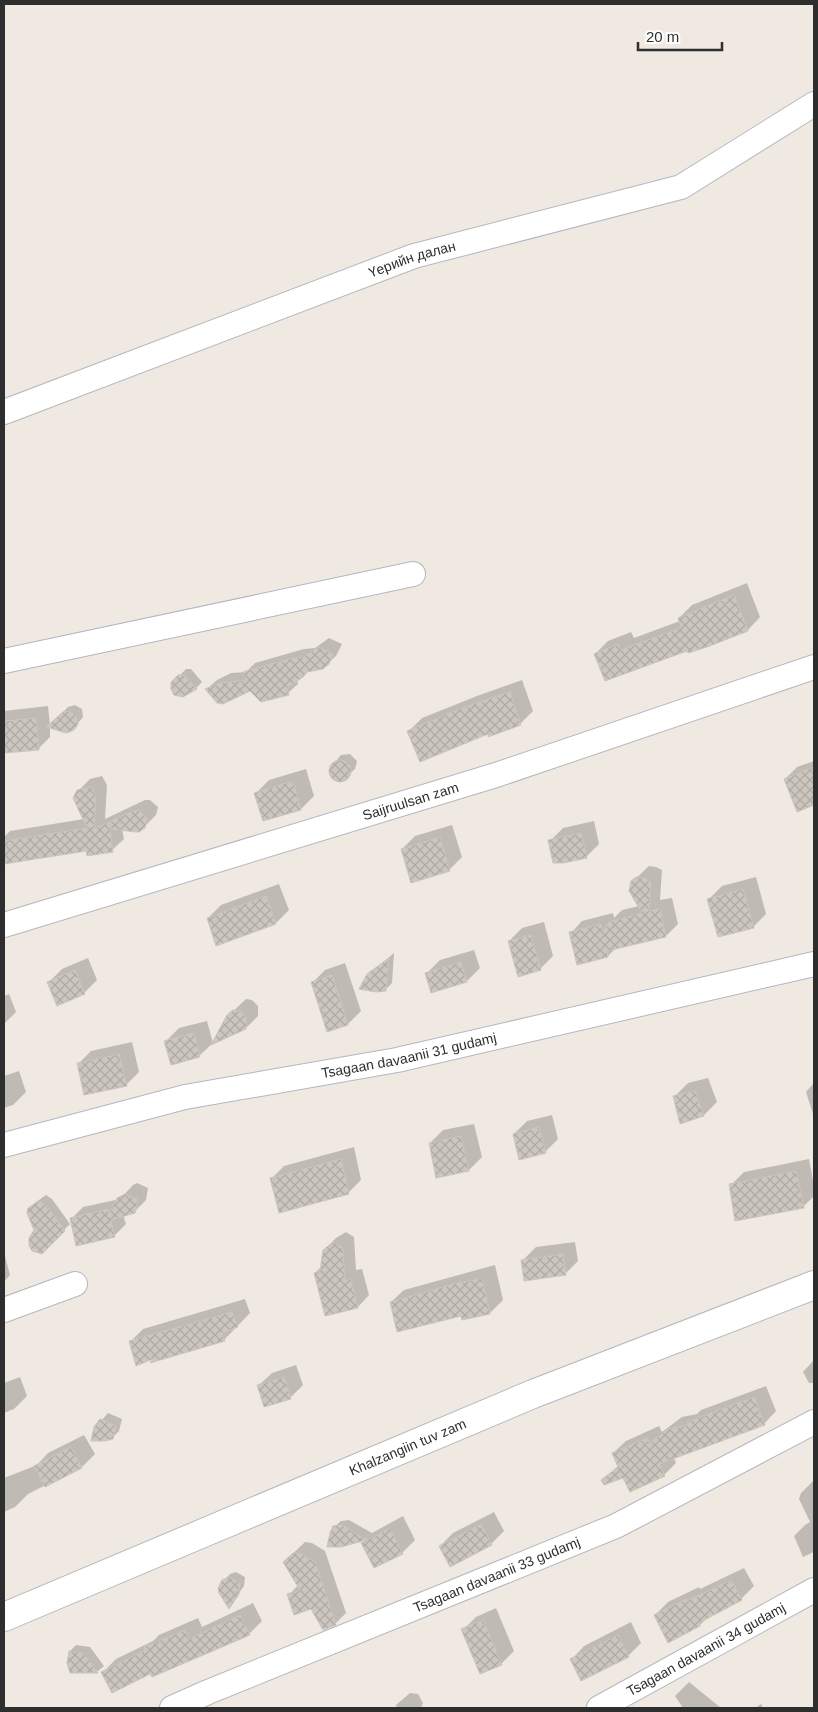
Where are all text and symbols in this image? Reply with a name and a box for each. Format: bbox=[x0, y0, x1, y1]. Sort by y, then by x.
scale bar bbox=[638, 20, 722, 52]
text: 20 m bbox=[646, 28, 679, 45]
street label: Үерийн далан bbox=[366, 238, 457, 280]
street label: Saijruulsan zam bbox=[360, 779, 461, 823]
street label: Tsagaan davaanii 31 gudamj bbox=[320, 1029, 498, 1081]
street label: Khalzangiin tuv zam bbox=[347, 1415, 469, 1479]
street label: Tsagaan davaanii 33 gudamj bbox=[411, 1534, 582, 1616]
street label: Tsagaan davaanii 34 gudamj bbox=[624, 1599, 788, 1699]

